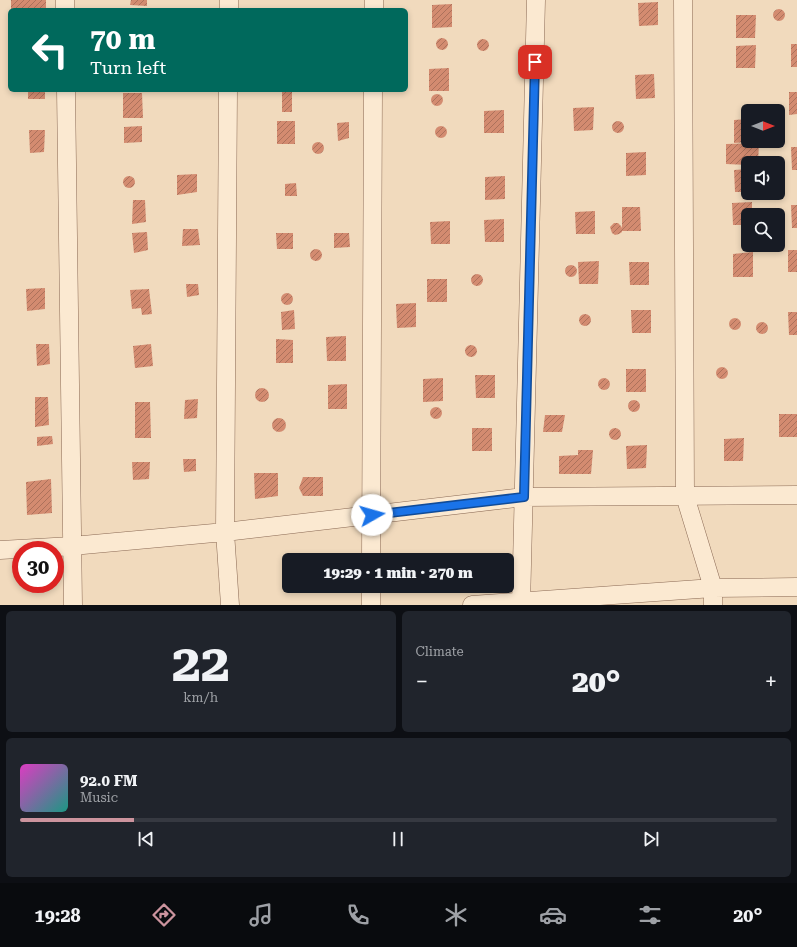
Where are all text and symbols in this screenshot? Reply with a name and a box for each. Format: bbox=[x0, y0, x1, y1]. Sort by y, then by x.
text: 70 m bbox=[90, 23, 155, 56]
icon: left bbox=[24, 24, 76, 76]
pin bbox=[518, 45, 552, 79]
icon: arrive bbox=[524, 51, 546, 73]
text: Turn left bbox=[90, 57, 166, 78]
north arrow bbox=[741, 104, 785, 148]
map controls bbox=[741, 104, 785, 252]
button: sound bbox=[741, 156, 785, 200]
button: search bbox=[741, 208, 785, 252]
position arrow bbox=[351, 494, 393, 536]
speed limit sign: 30 bbox=[12, 541, 64, 593]
text: 19:29 · 1 min · 270 m bbox=[323, 564, 473, 582]
text: 22 bbox=[172, 633, 230, 694]
text: Climate bbox=[416, 644, 464, 659]
text: 20° bbox=[572, 664, 621, 699]
text: − bbox=[416, 669, 428, 694]
text: + bbox=[765, 669, 777, 694]
text: km/h bbox=[183, 690, 218, 705]
text: 92.0 FM bbox=[80, 772, 137, 790]
text: Music bbox=[80, 790, 118, 805]
icon: previous bbox=[135, 828, 157, 850]
icon: pause bbox=[387, 828, 409, 850]
icon: next bbox=[640, 828, 662, 850]
icon: directions bbox=[150, 901, 178, 929]
icon: music bbox=[247, 901, 275, 929]
icon: phone bbox=[344, 901, 372, 929]
icon: climate bbox=[442, 901, 470, 929]
icon: car bbox=[539, 901, 567, 929]
icon: filters bbox=[636, 901, 664, 929]
text: 19:28 bbox=[35, 905, 81, 926]
text: 20° bbox=[733, 905, 762, 926]

